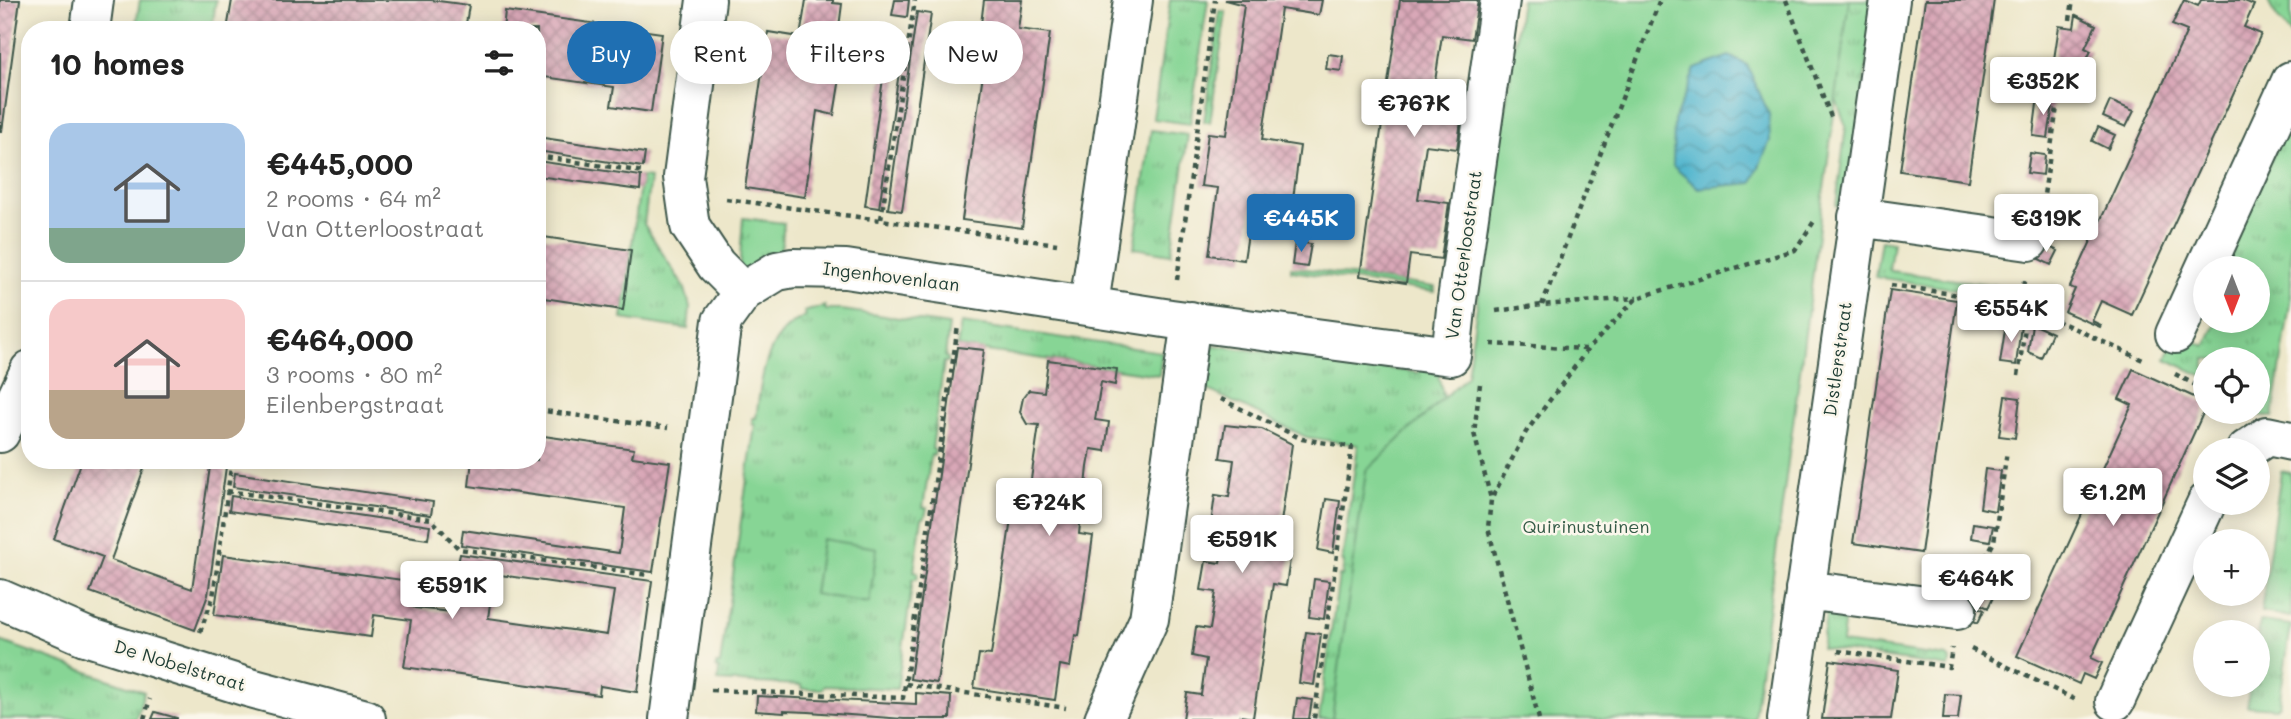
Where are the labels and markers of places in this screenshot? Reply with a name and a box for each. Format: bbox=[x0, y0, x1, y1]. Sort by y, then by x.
pin: €352K bbox=[1994, 58, 2092, 117]
pin: €767K bbox=[1365, 80, 1463, 139]
pin: €445K bbox=[1252, 194, 1350, 254]
pin: €319K bbox=[1997, 194, 2095, 254]
pin: €554K bbox=[1962, 284, 2060, 344]
pin: €1.2M bbox=[2064, 468, 2162, 528]
pin: €724K bbox=[1000, 478, 1098, 538]
pin: €591K bbox=[1193, 516, 1291, 575]
pin: €464K bbox=[1927, 554, 2025, 614]
pin: €591K bbox=[403, 562, 501, 621]

